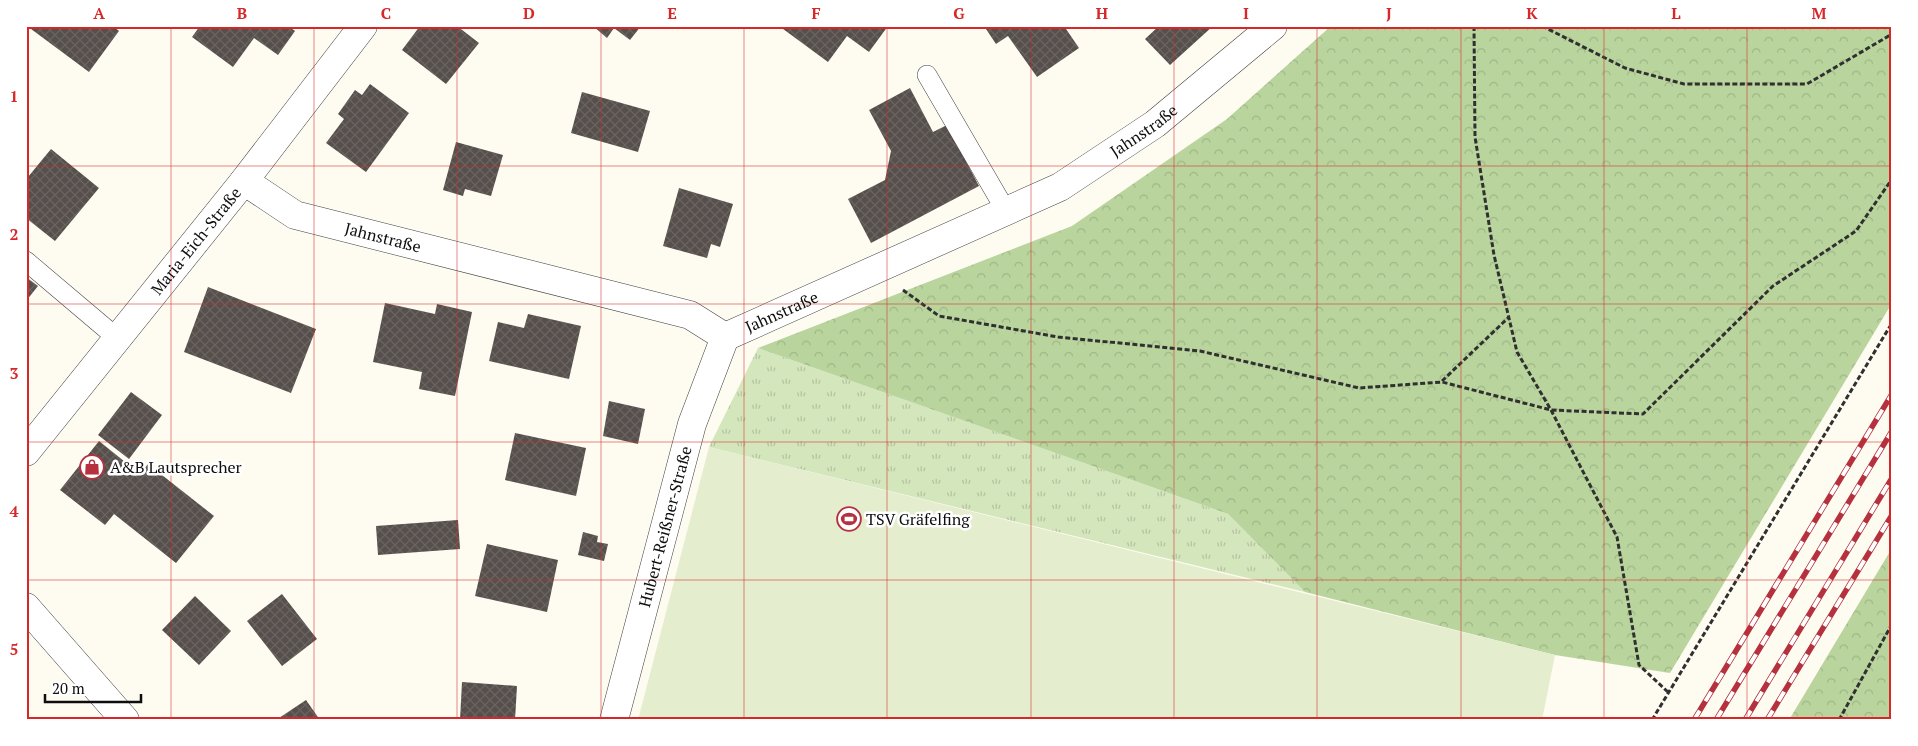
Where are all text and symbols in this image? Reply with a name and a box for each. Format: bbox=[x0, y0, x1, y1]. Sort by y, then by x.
text: A bbox=[93, 2, 105, 24]
text: B bbox=[237, 2, 247, 24]
text: C bbox=[381, 2, 391, 24]
text: D bbox=[523, 2, 535, 24]
text: E bbox=[667, 2, 677, 24]
text: F bbox=[811, 2, 821, 24]
text: G bbox=[953, 2, 965, 24]
text: H bbox=[1096, 2, 1108, 24]
text: I bbox=[1243, 2, 1249, 24]
text: J bbox=[1386, 2, 1392, 24]
text: K bbox=[1526, 2, 1538, 24]
text: L bbox=[1671, 2, 1681, 24]
text: M bbox=[1812, 2, 1827, 24]
text: 1 bbox=[9, 85, 19, 107]
street label: Jahnstraße bbox=[1106, 99, 1182, 162]
street label: Maria-Eich-Straße bbox=[146, 182, 246, 299]
street label: Jahnstraße bbox=[342, 217, 423, 257]
text: 2 bbox=[9, 223, 19, 245]
street label: Jahnstraße bbox=[742, 286, 822, 338]
text: 3 bbox=[9, 362, 19, 384]
street label: Hubert-Reißner-Straße bbox=[633, 444, 697, 610]
shop icon: A&B Lautsprecher bbox=[79, 454, 105, 480]
place label: A&B Lautsprecher bbox=[110, 456, 243, 478]
text: 4 bbox=[9, 500, 19, 522]
sports icon: TSV Gräfelfing bbox=[836, 506, 862, 532]
place label: TSV Gräfelfing bbox=[866, 508, 970, 530]
text: 5 bbox=[9, 638, 19, 660]
scale bar bbox=[45, 671, 141, 703]
text: 20 m bbox=[52, 678, 85, 698]

